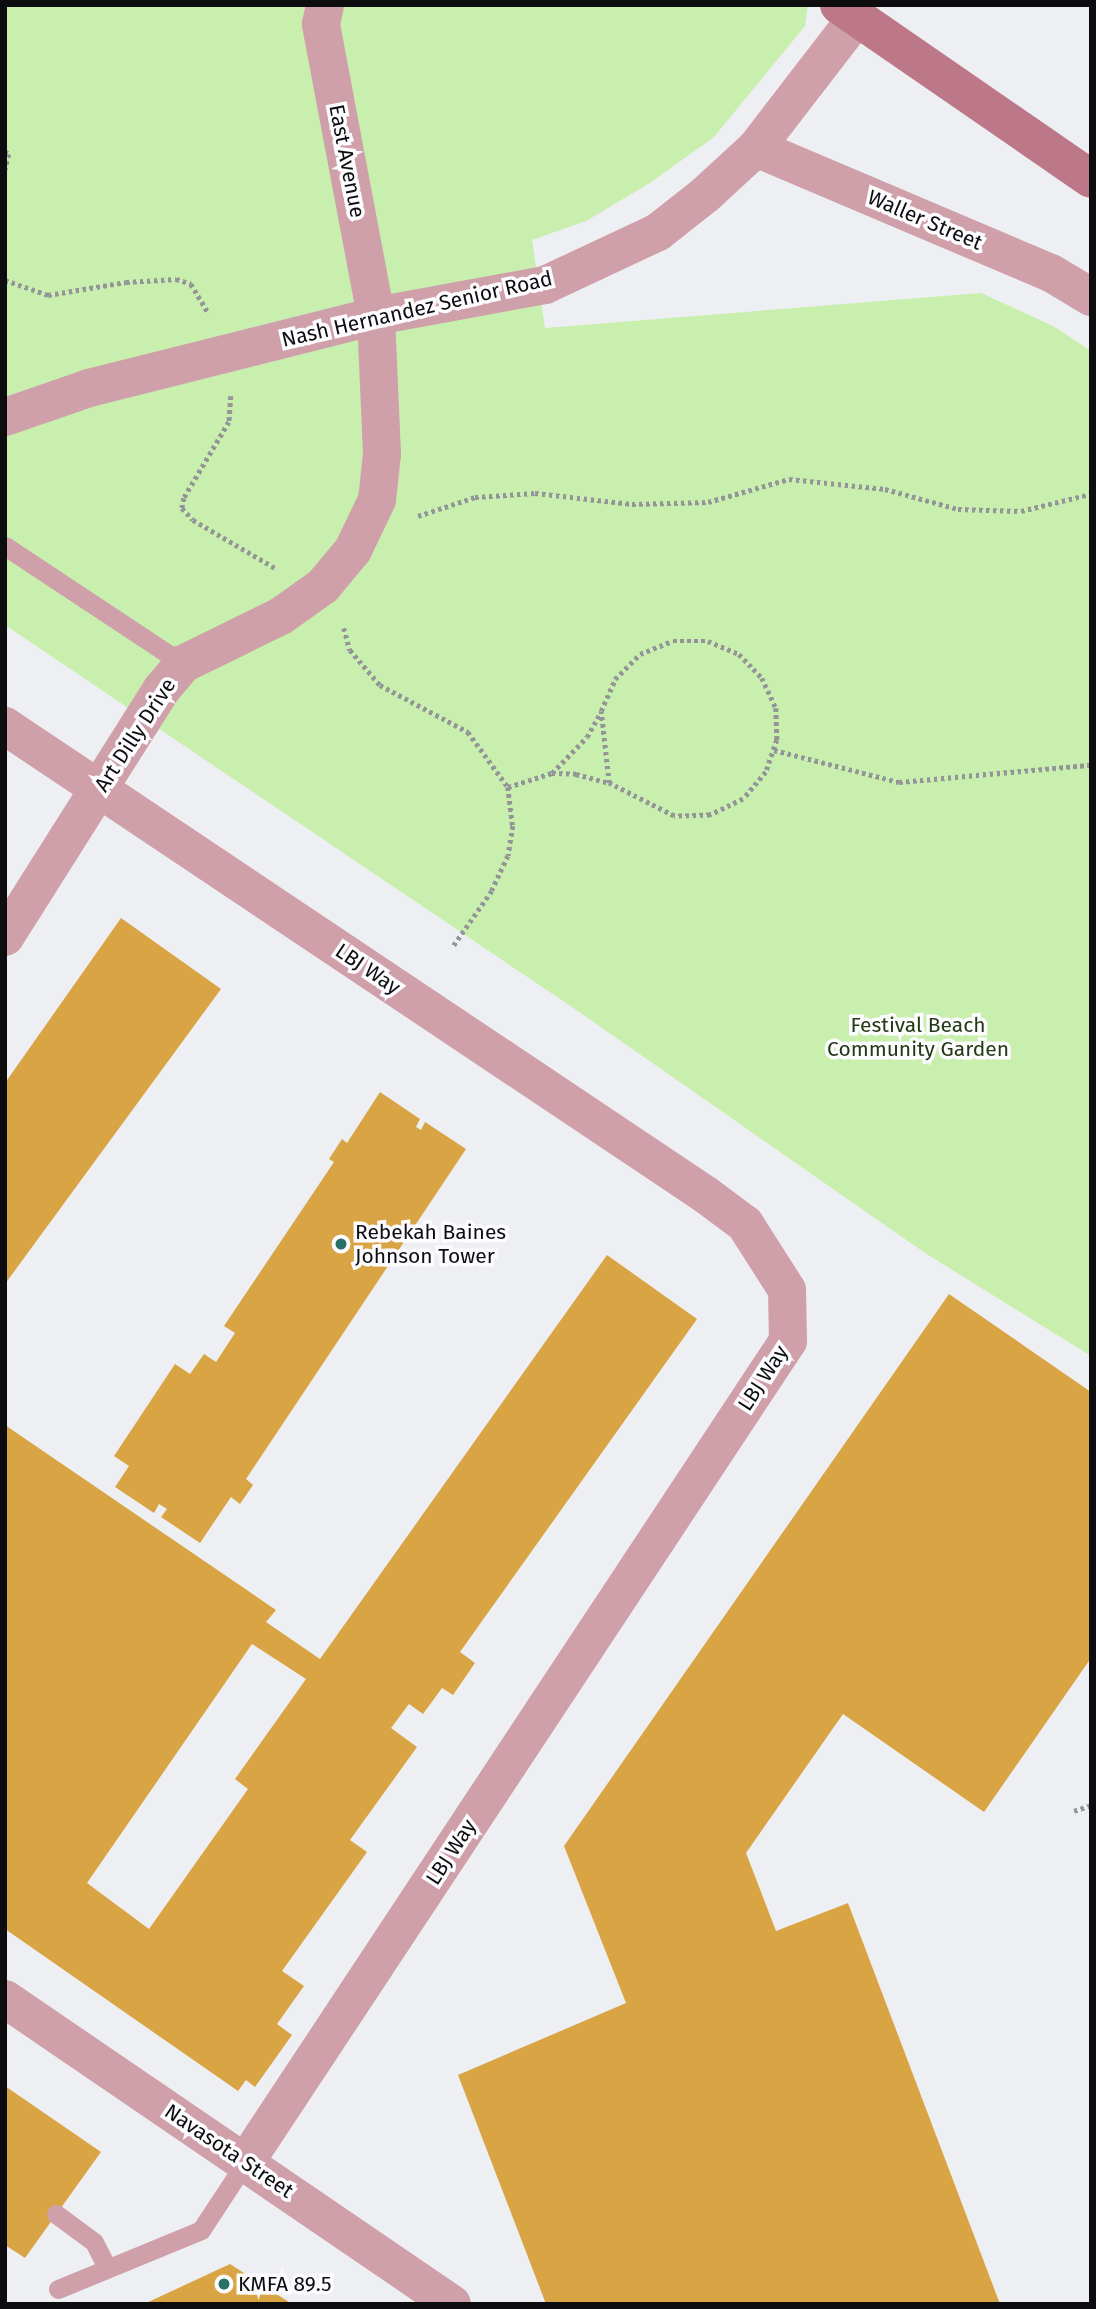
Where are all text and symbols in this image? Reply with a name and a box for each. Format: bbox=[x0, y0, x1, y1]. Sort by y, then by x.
street label: East Avenue bbox=[324, 102, 370, 220]
street label: Waller Street bbox=[864, 185, 986, 255]
street label: Nash Hernandez Senior Road bbox=[279, 266, 555, 352]
street label: Art Dilly Drive bbox=[89, 674, 181, 796]
street label: LBJ Way bbox=[331, 938, 405, 1000]
park label: Festival Beach Community Garden bbox=[827, 1012, 1009, 1062]
place label: Rebekah Baines Johnson Tower bbox=[355, 1219, 506, 1269]
marker: Rebekah Baines Johnson Tower bbox=[333, 1236, 349, 1252]
street label: LBJ Way bbox=[733, 1341, 793, 1415]
street label: LBJ Way bbox=[421, 1815, 481, 1889]
street label: Navasota Street bbox=[160, 2099, 298, 2203]
place label: KMFA 89.5 bbox=[238, 2271, 332, 2297]
marker: KMFA 89.5 bbox=[216, 2276, 232, 2292]

